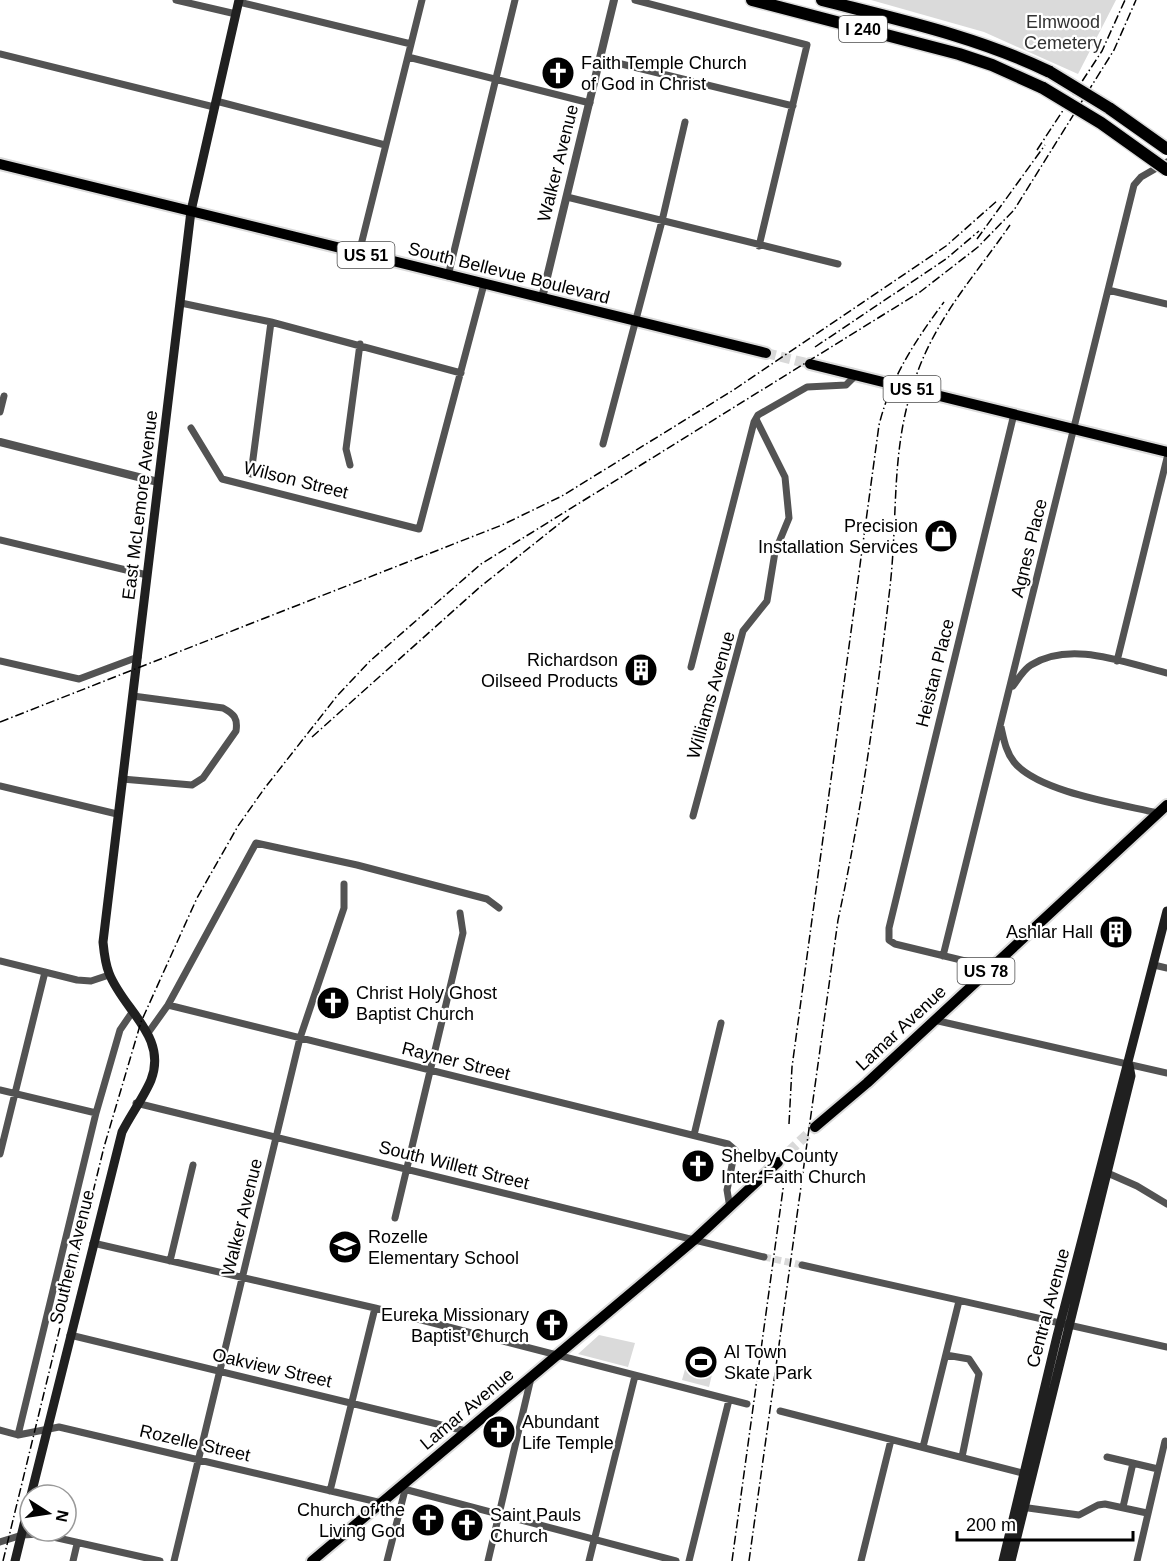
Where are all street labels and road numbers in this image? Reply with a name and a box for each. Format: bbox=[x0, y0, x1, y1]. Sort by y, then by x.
road number: I 240 bbox=[839, 16, 887, 42]
street label: Walker Avenue bbox=[534, 102, 582, 224]
street label: South Bellevue Boulevard bbox=[406, 238, 612, 308]
road number: US 51 bbox=[338, 242, 394, 268]
road number: US 51 bbox=[884, 376, 940, 402]
street label: East McLemore Avenue bbox=[118, 409, 162, 601]
street label: Wilson Street bbox=[242, 457, 350, 503]
street label: Agnes Place bbox=[1007, 497, 1051, 599]
street label: Heistan Place bbox=[912, 617, 958, 729]
street label: Williams Avenue bbox=[683, 629, 739, 761]
road number: US 78 bbox=[958, 958, 1014, 984]
street label: Lamar Avenue bbox=[852, 981, 950, 1075]
street label: Rayner Street bbox=[400, 1038, 512, 1084]
street label: South Willett Street bbox=[377, 1137, 531, 1193]
street label: Walker Avenue bbox=[218, 1156, 266, 1278]
street label: Southern Avenue bbox=[46, 1188, 98, 1326]
street label: Central Avenue bbox=[1022, 1246, 1074, 1370]
street label: Oakview Street bbox=[210, 1345, 334, 1391]
street label: Lamar Avenue bbox=[416, 1364, 518, 1454]
street label: Rozelle Street bbox=[138, 1421, 252, 1465]

